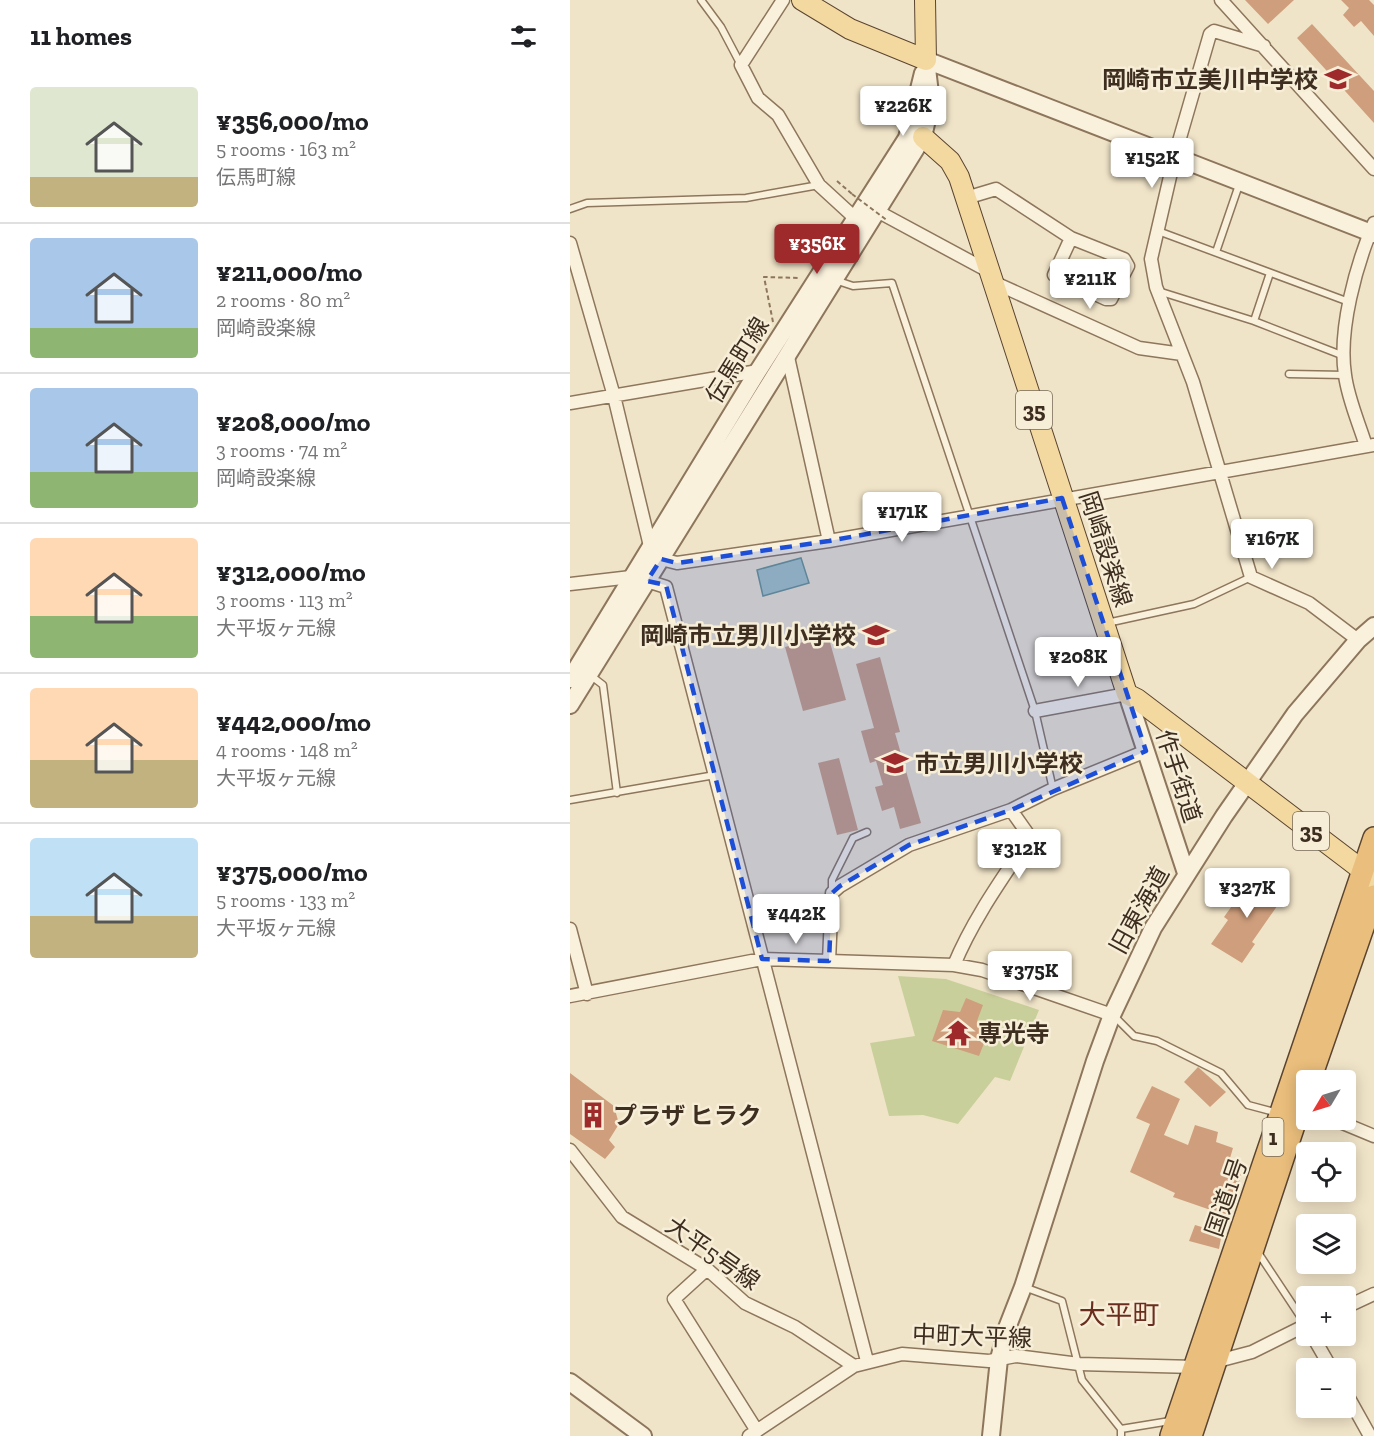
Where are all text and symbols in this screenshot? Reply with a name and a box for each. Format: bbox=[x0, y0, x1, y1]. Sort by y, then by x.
text: 11 homes bbox=[30, 20, 132, 52]
icon: filters bbox=[507, 20, 540, 53]
school or university icon: 岡崎市立美川中学校 bbox=[1323, 64, 1353, 94]
place label: 岡崎市立美川中学校 bbox=[1102, 65, 1318, 94]
pin: ¥226K bbox=[861, 86, 945, 137]
text: ¥226K bbox=[874, 93, 932, 117]
text: ¥356,000/mo bbox=[216, 105, 369, 137]
icon: home bbox=[78, 111, 150, 183]
text: 5 rooms · 163 m² bbox=[216, 137, 356, 161]
pin: ¥152K bbox=[1110, 138, 1194, 189]
text: ¥152K bbox=[1125, 145, 1179, 169]
text: 伝馬町線 bbox=[216, 165, 296, 189]
pin: ¥356K bbox=[775, 224, 859, 275]
text: ¥356K bbox=[788, 231, 846, 255]
text: ¥211,000/mo bbox=[216, 256, 362, 288]
pin: ¥211K bbox=[1048, 259, 1132, 310]
icon: home bbox=[78, 262, 150, 334]
text: ¥211K bbox=[1064, 266, 1116, 290]
text: 2 rooms · 80 m² bbox=[216, 288, 350, 312]
street label: 伝馬町線 bbox=[699, 312, 775, 408]
text: 岡崎設楽線 bbox=[216, 316, 316, 340]
road number: 35 bbox=[1016, 391, 1052, 429]
text: ¥208,000/mo bbox=[216, 406, 370, 438]
icon: home bbox=[78, 412, 150, 484]
text: 3 rooms · 74 m² bbox=[216, 438, 347, 462]
text: 岡崎設楽線 bbox=[216, 466, 316, 490]
street label: 岡崎設楽線 bbox=[1074, 487, 1138, 611]
pin: ¥171K bbox=[860, 492, 944, 543]
text: ¥171K bbox=[876, 499, 928, 523]
pin: ¥167K bbox=[1230, 519, 1314, 570]
text: ¥167K bbox=[1245, 526, 1299, 550]
text: ¥312,000/mo bbox=[216, 556, 366, 588]
icon: home bbox=[78, 562, 150, 634]
text: 3 rooms · 113 m² bbox=[216, 588, 353, 612]
text: 大平坂ヶ元線 bbox=[216, 616, 336, 640]
school or university icon: 岡崎市立男川小学校 bbox=[861, 620, 891, 650]
place label: 岡崎市立男川小学校 bbox=[640, 621, 856, 650]
pin: ¥208K bbox=[1036, 637, 1120, 688]
text: ¥208K bbox=[1049, 644, 1107, 668]
text: ¥442,000/mo bbox=[216, 706, 371, 738]
icon: home bbox=[78, 712, 150, 784]
street label: 作手街道 bbox=[1150, 726, 1208, 826]
text: 4 rooms · 148 m² bbox=[216, 738, 358, 762]
school or university icon: 市立男川小学校 bbox=[880, 748, 910, 778]
place label: 市立男川小学校 bbox=[915, 749, 1083, 778]
text: 大平坂ヶ元線 bbox=[216, 766, 336, 790]
road number: 35 bbox=[1293, 812, 1329, 850]
pin: ¥312K bbox=[977, 829, 1061, 880]
text: ¥312K bbox=[992, 836, 1046, 860]
text: ¥375,000/mo bbox=[216, 856, 368, 888]
street label: 旧東海道 bbox=[1103, 861, 1175, 959]
icon: home bbox=[78, 862, 150, 934]
pin: ¥327K bbox=[1205, 868, 1289, 919]
text: ¥327K bbox=[1219, 875, 1275, 899]
text: 5 rooms · 133 m² bbox=[216, 888, 355, 912]
pin: ¥442K bbox=[754, 894, 838, 945]
text: ¥442K bbox=[767, 901, 825, 925]
text: 大平坂ヶ元線 bbox=[216, 916, 336, 940]
pin: ¥375K bbox=[988, 951, 1072, 1002]
text: ¥375K bbox=[1002, 958, 1058, 982]
temple icon: 専光寺 bbox=[943, 1018, 973, 1048]
place label: 専光寺 bbox=[978, 1019, 1050, 1048]
north arrow bbox=[1296, 1070, 1356, 1130]
map controls bbox=[1296, 1070, 1356, 1418]
building icon: プラザ ヒラク bbox=[578, 1100, 608, 1130]
place label: プラザ ヒラク bbox=[613, 1101, 762, 1130]
road number: 1 bbox=[1262, 1118, 1284, 1156]
button: locate bbox=[1296, 1142, 1356, 1202]
street label: 国道1号 bbox=[1199, 1154, 1253, 1240]
street label: 大平5号線 bbox=[660, 1210, 766, 1296]
button: layers bbox=[1296, 1214, 1356, 1274]
button: + bbox=[1296, 1286, 1356, 1346]
district label: 大平町 bbox=[1079, 1299, 1160, 1331]
street label: 中町大平線 bbox=[912, 1319, 1032, 1353]
button: − bbox=[1296, 1358, 1356, 1418]

